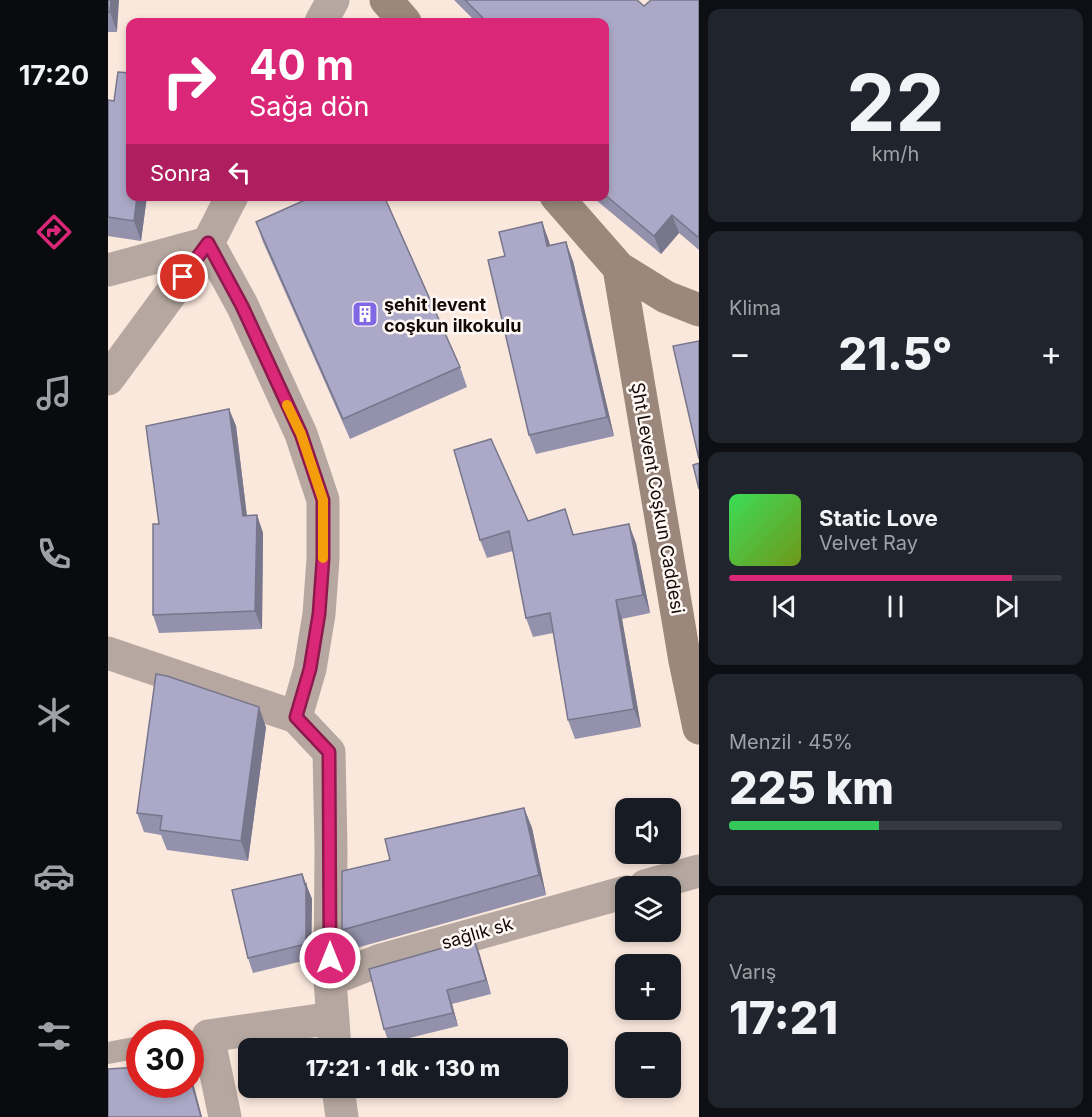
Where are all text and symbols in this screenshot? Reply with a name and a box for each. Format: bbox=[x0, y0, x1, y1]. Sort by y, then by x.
text: 40 m bbox=[249, 39, 354, 90]
icon: right bbox=[150, 42, 228, 120]
text: 22 bbox=[846, 55, 945, 150]
text: 17:20 bbox=[19, 59, 89, 92]
text: Sağa dön bbox=[249, 90, 369, 123]
text: km/h bbox=[872, 142, 919, 166]
icon: left bbox=[223, 156, 256, 189]
text: Sonra bbox=[150, 160, 211, 186]
icon: directions bbox=[33, 211, 75, 253]
pin bbox=[157, 251, 208, 302]
icon: arrive bbox=[166, 260, 199, 293]
place label: şehit levent coşkun ilkokulu bbox=[384, 294, 521, 336]
text: Klima bbox=[729, 296, 781, 320]
building icon: şehit levent coşkun ilkokulu bbox=[350, 299, 380, 329]
text: 21.5° bbox=[838, 326, 953, 381]
text: − bbox=[729, 333, 751, 373]
text: + bbox=[1040, 333, 1062, 373]
icon: music bbox=[33, 372, 75, 414]
street label: Şht Levent Coşkun Caddesi bbox=[627, 381, 689, 615]
text: Static Love bbox=[819, 505, 938, 531]
text: Velvet Ray bbox=[819, 531, 918, 555]
icon: phone bbox=[33, 533, 75, 575]
icon: previous bbox=[768, 590, 801, 623]
icon: pause bbox=[879, 590, 912, 623]
icon: next bbox=[990, 590, 1023, 623]
icon: climate bbox=[33, 694, 75, 736]
text: Menzil · 45% bbox=[729, 730, 853, 754]
text: 225 km bbox=[729, 760, 894, 815]
map controls bbox=[615, 798, 681, 1098]
button: sound bbox=[615, 798, 681, 864]
icon: car bbox=[33, 855, 75, 897]
button: layers bbox=[615, 876, 681, 942]
street label: sağlık sk bbox=[439, 913, 515, 953]
position arrow bbox=[298, 926, 362, 990]
button: + bbox=[615, 954, 681, 1020]
text: Varış bbox=[729, 960, 776, 984]
text: 17:21 bbox=[729, 990, 838, 1045]
icon: filters bbox=[33, 1015, 75, 1057]
speed limit sign: 30 bbox=[126, 1020, 204, 1098]
button: − bbox=[615, 1032, 681, 1098]
text: 17:21 · 1 dk · 130 m bbox=[306, 1055, 500, 1081]

